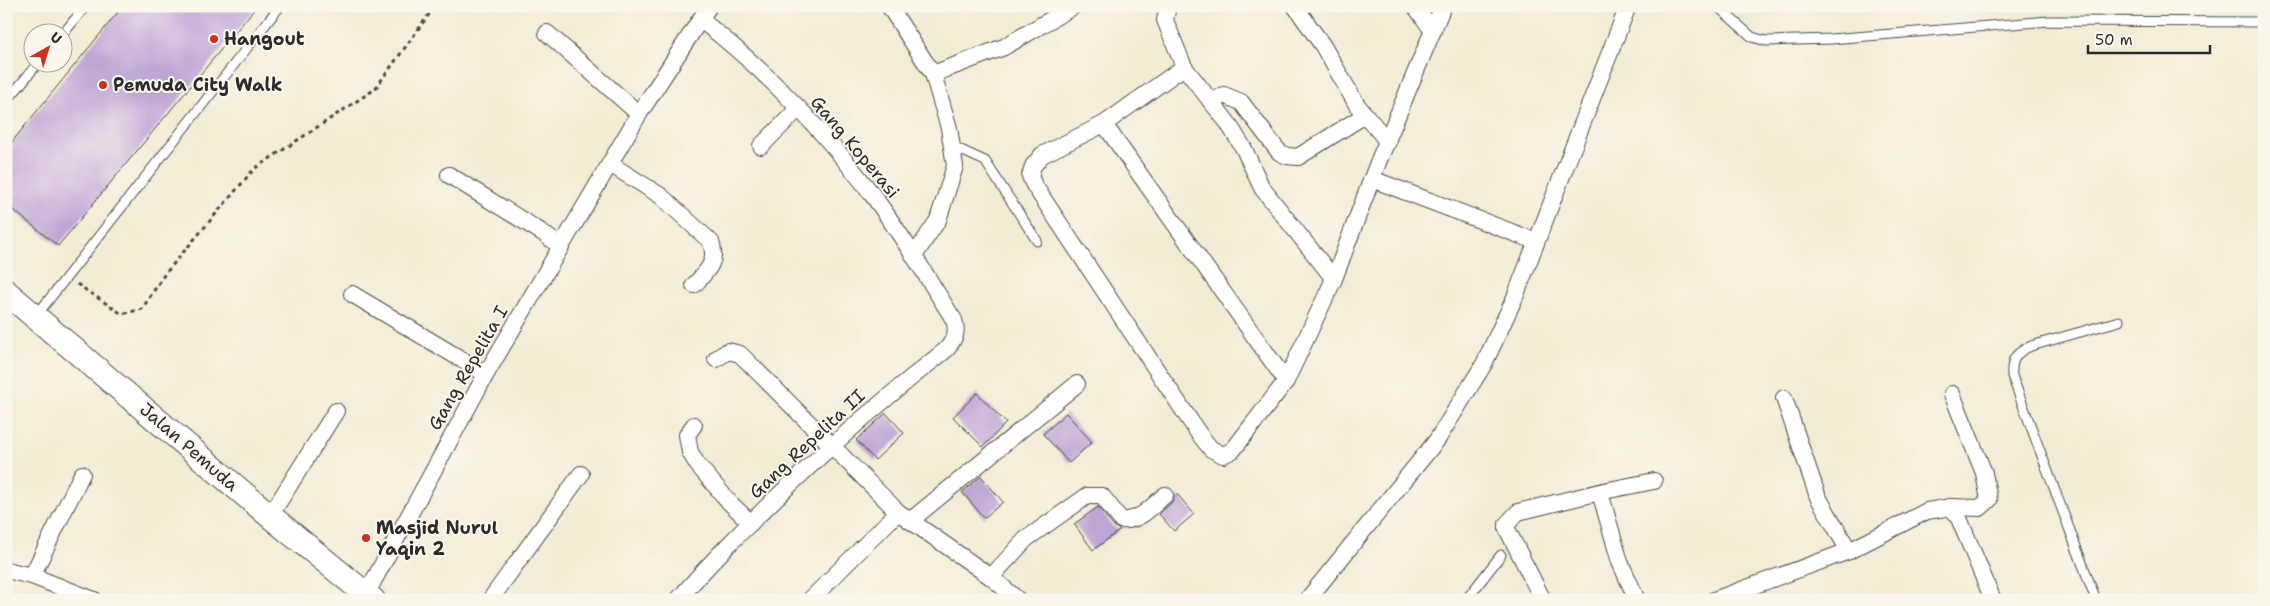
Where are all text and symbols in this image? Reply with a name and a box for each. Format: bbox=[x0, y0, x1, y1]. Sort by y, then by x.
north arrow bbox=[22, 22, 72, 72]
scale bar bbox=[2088, 22, 2210, 54]
place label: Hangout bbox=[224, 27, 305, 51]
text: U bbox=[47, 28, 66, 48]
text: 50 m bbox=[2095, 30, 2133, 50]
marker: Hangout bbox=[208, 33, 220, 45]
place label: Pemuda City Walk bbox=[113, 73, 282, 97]
marker: Pemuda City Walk bbox=[97, 79, 109, 91]
street label: Gang Koperasi bbox=[805, 91, 905, 203]
street label: Gang Repelita I bbox=[423, 301, 513, 435]
street label: Gang Repelita II bbox=[744, 384, 870, 504]
street label: Jalan Pemuda bbox=[135, 397, 243, 497]
place label: Masjid Nurul Yaqin 2 bbox=[376, 516, 498, 561]
marker: Masjid Nurul Yaqin 2 bbox=[360, 532, 372, 544]

